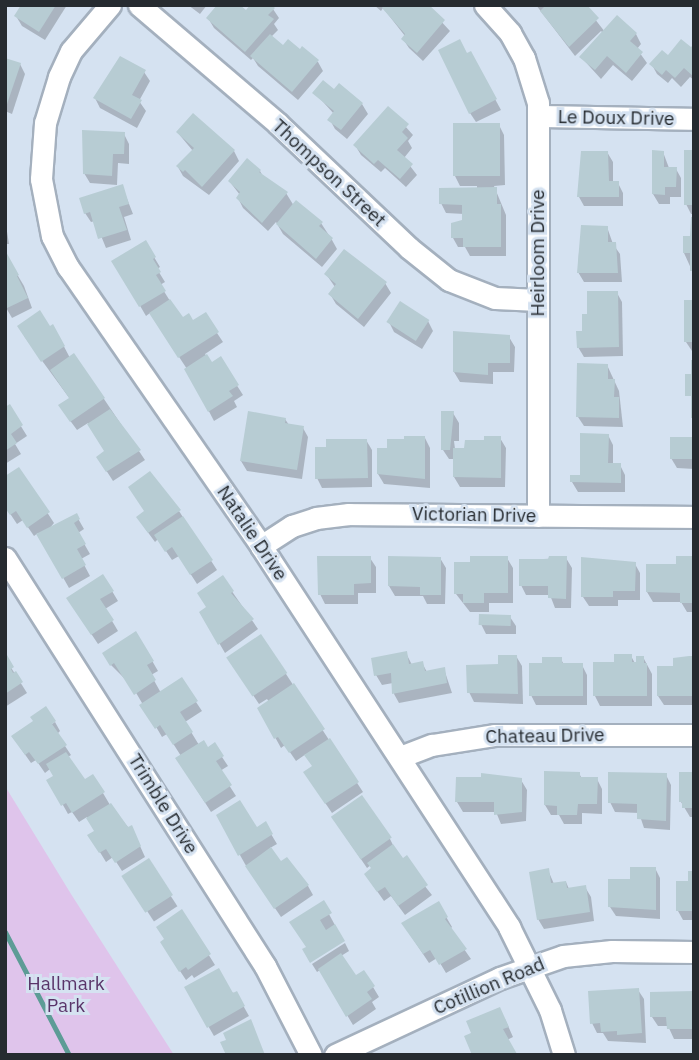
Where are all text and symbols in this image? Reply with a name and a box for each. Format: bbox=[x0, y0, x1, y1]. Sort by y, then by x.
street label: Le Doux Drive bbox=[557, 106, 675, 130]
street label: Thompson Street bbox=[267, 114, 391, 232]
street label: Heirloom Drive bbox=[527, 189, 549, 317]
street label: Natalie Drive bbox=[212, 481, 292, 585]
street label: Victorian Drive bbox=[412, 503, 536, 527]
street label: Chateau Drive bbox=[485, 724, 605, 748]
street label: Trimble Drive bbox=[123, 750, 203, 858]
street label: Cotillion Road bbox=[430, 952, 548, 1020]
park label: Hallmark Park bbox=[27, 973, 105, 1017]

